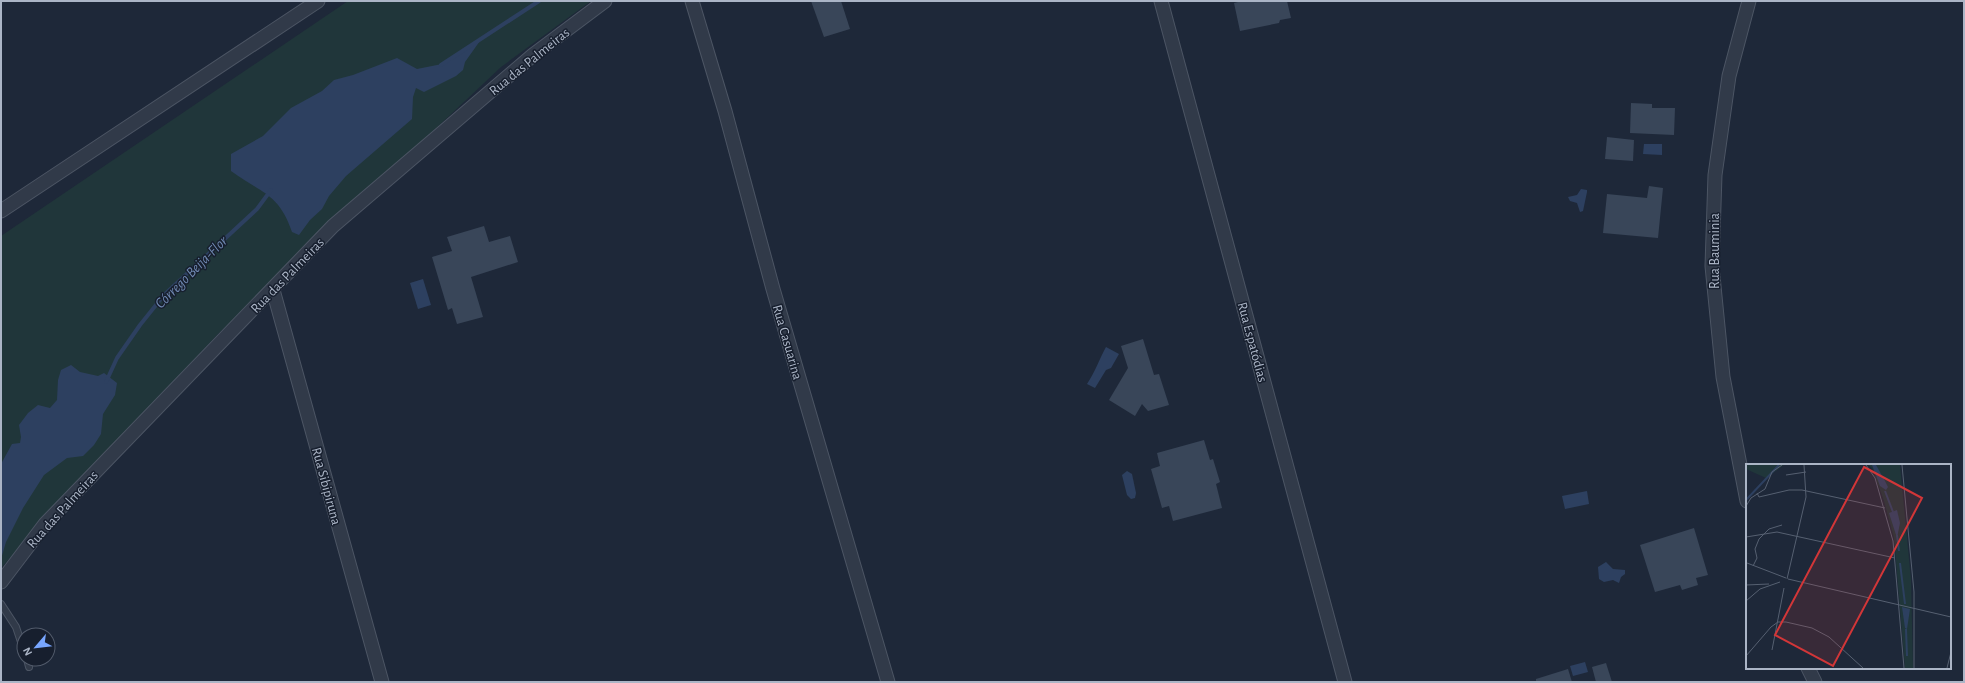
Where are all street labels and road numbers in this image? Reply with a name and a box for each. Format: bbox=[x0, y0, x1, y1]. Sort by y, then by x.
street label: Rua das Palmeiras bbox=[487, 25, 572, 98]
street label: Rua Bauminia bbox=[1708, 212, 1722, 289]
street label: Rua das Palmeiras bbox=[248, 235, 327, 316]
street label: Rua Espatódias bbox=[1235, 301, 1269, 384]
street label: Rua Casuarina bbox=[770, 303, 805, 382]
street label: Rua Sibipiruna bbox=[309, 446, 343, 527]
street label: Rua das Palmeiras bbox=[25, 468, 101, 551]

